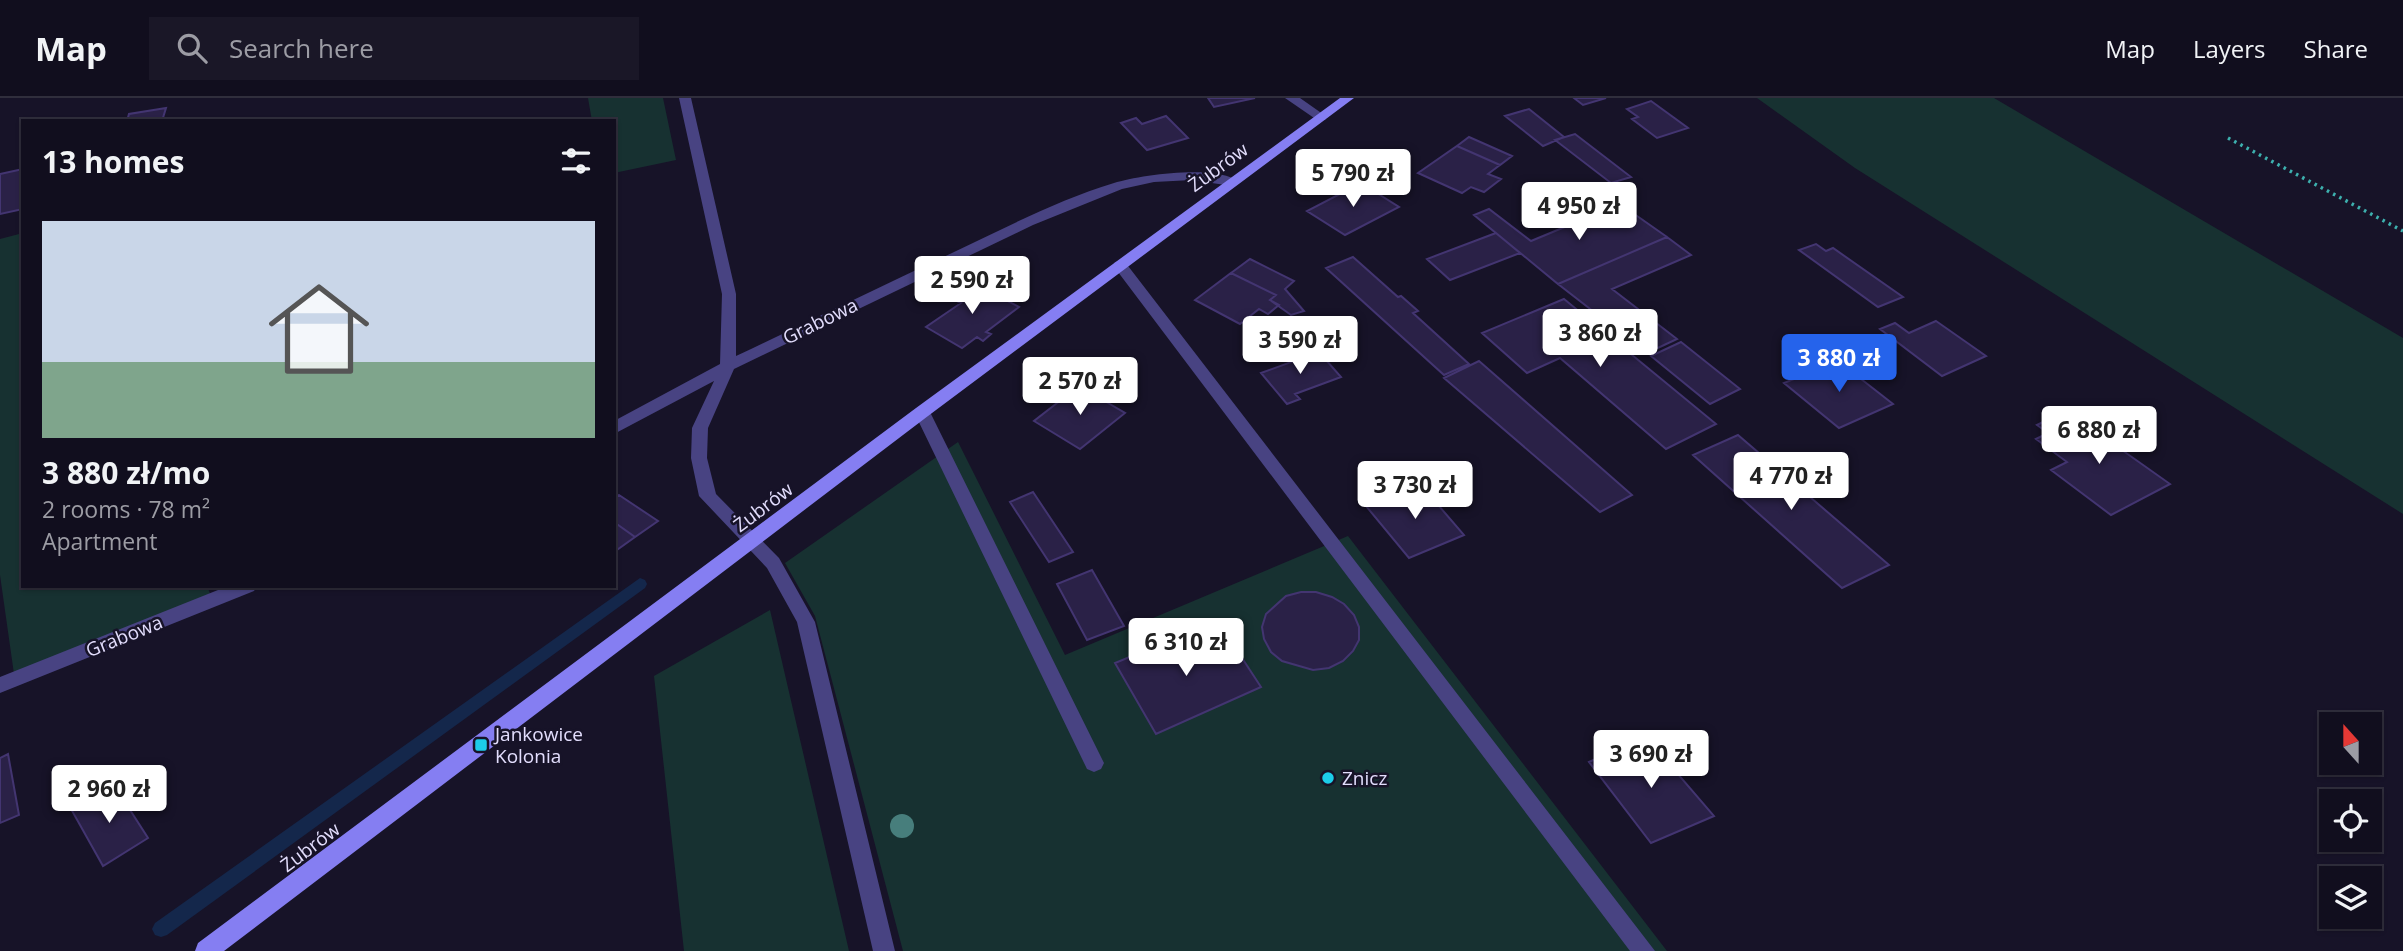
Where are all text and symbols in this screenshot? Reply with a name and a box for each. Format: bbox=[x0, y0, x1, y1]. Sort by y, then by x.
search box bbox=[149, 17, 639, 80]
text: Map bbox=[35, 26, 107, 71]
icon: search bbox=[173, 29, 211, 67]
text: Search here bbox=[229, 30, 374, 66]
text: Map bbox=[2105, 32, 2155, 65]
text: Layers bbox=[2193, 32, 2266, 65]
text: Share bbox=[2304, 32, 2368, 65]
street label: Żubrów bbox=[1183, 136, 1253, 198]
text: 13 homes bbox=[42, 141, 185, 182]
icon: filters bbox=[557, 142, 595, 180]
pin: 5 790 zł bbox=[1281, 150, 1425, 209]
text: 5 790 zł bbox=[1312, 156, 1394, 188]
pin: 4 950 zł bbox=[1507, 183, 1651, 242]
text: 4 950 zł bbox=[1538, 189, 1620, 221]
pin: 2 590 zł bbox=[900, 256, 1044, 316]
text: 2 590 zł bbox=[931, 263, 1013, 295]
icon: home bbox=[256, 266, 382, 392]
street label: Grabowa bbox=[778, 292, 862, 350]
pin: 3 860 zł bbox=[1528, 310, 1672, 369]
pin: 3 590 zł bbox=[1228, 316, 1372, 376]
text: 3 860 zł bbox=[1559, 316, 1641, 348]
text: 3 590 zł bbox=[1259, 323, 1341, 355]
pin: 3 880 zł bbox=[1767, 334, 1911, 394]
text: 3 880 zł bbox=[1798, 341, 1880, 373]
pin: 2 570 zł bbox=[1008, 358, 1152, 417]
text: 2 570 zł bbox=[1039, 364, 1121, 396]
pin: 6 880 zł bbox=[2027, 406, 2171, 466]
text: 6 880 zł bbox=[2058, 413, 2140, 445]
text: 3 880 zł/mo bbox=[42, 452, 210, 493]
pin: 4 770 zł bbox=[1719, 452, 1863, 512]
text: 4 770 zł bbox=[1750, 459, 1832, 491]
pin: 3 730 zł bbox=[1343, 462, 1487, 521]
text: 3 730 zł bbox=[1374, 468, 1456, 500]
street label: Żubrów bbox=[728, 476, 798, 538]
text: 2 rooms · 78 m² bbox=[42, 493, 210, 525]
text: Apartment bbox=[42, 525, 158, 557]
street label: Grabowa bbox=[82, 609, 166, 663]
pin: 6 310 zł bbox=[1114, 618, 1258, 678]
text: 6 310 zł bbox=[1145, 625, 1227, 657]
north arrow bbox=[2319, 712, 2382, 775]
map controls bbox=[2319, 712, 2382, 929]
place label: Jankowice Kolonia bbox=[493, 721, 583, 769]
pin: 3 690 zł bbox=[1579, 730, 1723, 790]
marker: Jankowice Kolonia bbox=[473, 737, 489, 753]
text: 3 690 zł bbox=[1610, 737, 1692, 769]
place label: Znicz bbox=[1342, 765, 1387, 791]
pin: 2 960 zł bbox=[37, 766, 181, 825]
marker: Znicz bbox=[1320, 770, 1336, 786]
text: 2 960 zł bbox=[68, 772, 150, 804]
button: locate bbox=[2319, 789, 2382, 852]
street label: Żubrów bbox=[275, 816, 345, 878]
button: layers bbox=[2319, 866, 2382, 929]

